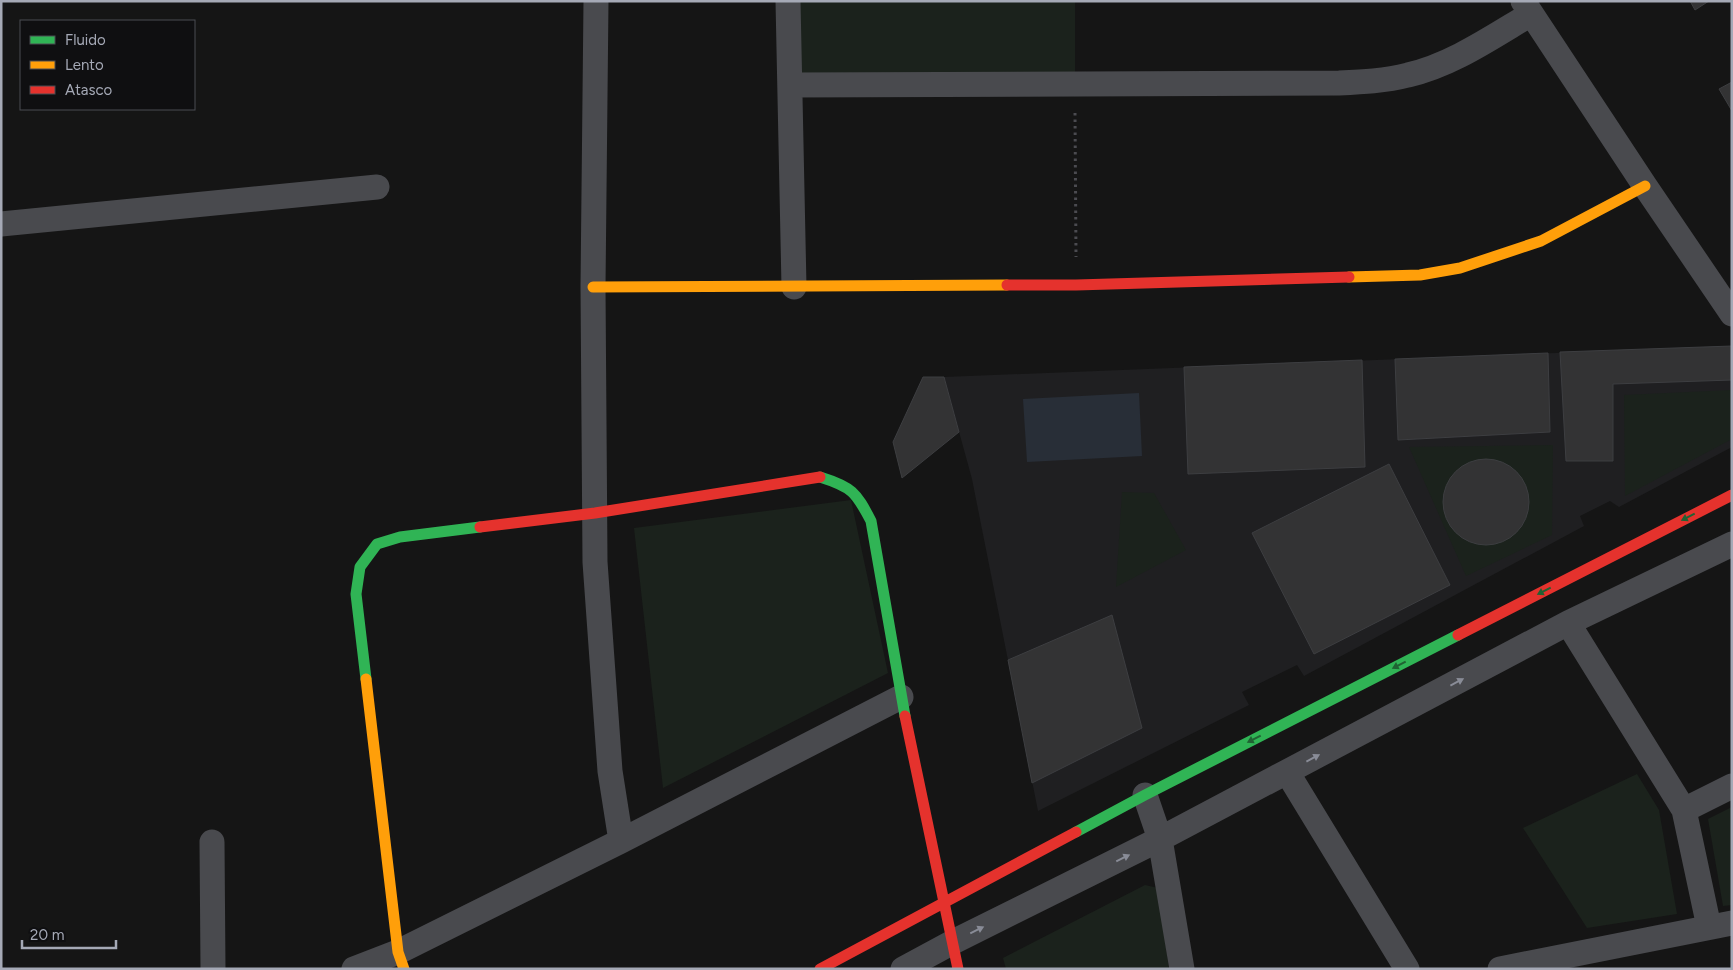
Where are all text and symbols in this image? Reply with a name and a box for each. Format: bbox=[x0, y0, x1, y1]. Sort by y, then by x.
legend bbox=[20, 20, 195, 110]
text: Fluido bbox=[65, 31, 106, 49]
text: Lento bbox=[65, 56, 104, 74]
text: Atasco bbox=[65, 81, 113, 99]
one-way arrow bbox=[1681, 513, 1696, 521]
one-way arrow bbox=[1536, 587, 1551, 595]
one-way arrow bbox=[1392, 661, 1406, 669]
one-way arrow bbox=[1450, 678, 1464, 686]
one-way arrow bbox=[1247, 735, 1262, 743]
one-way arrow bbox=[1307, 754, 1320, 763]
one-way arrow bbox=[1116, 854, 1130, 862]
scale bar bbox=[22, 918, 116, 950]
text: 20 m bbox=[30, 926, 64, 944]
one-way arrow bbox=[970, 926, 984, 934]

